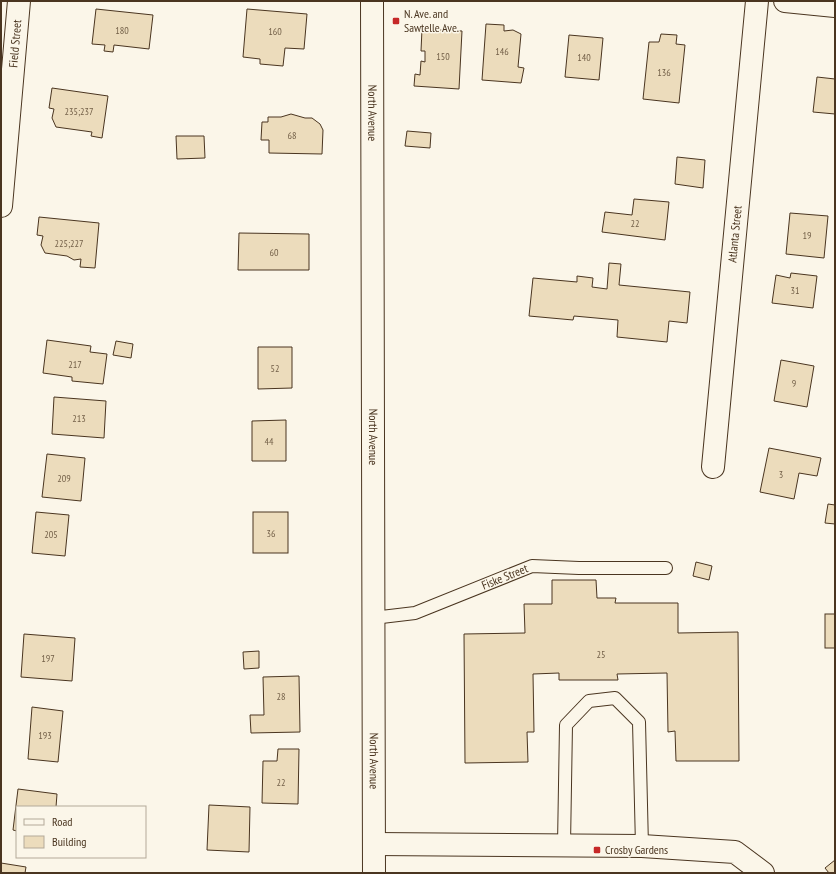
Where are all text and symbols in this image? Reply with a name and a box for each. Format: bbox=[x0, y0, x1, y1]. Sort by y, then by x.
place label: N. Ave. and Sawtelle Ave. bbox=[404, 6, 459, 35]
marker: N. Ave. and Sawtelle Ave. bbox=[391, 16, 401, 26]
street label: Field Street bbox=[5, 18, 24, 68]
house number: 180 bbox=[115, 24, 129, 37]
house number: 160 bbox=[268, 25, 282, 38]
house number: 146 bbox=[495, 45, 509, 58]
house number: 150 bbox=[436, 50, 450, 63]
house number: 140 bbox=[577, 51, 591, 64]
house number: 136 bbox=[657, 66, 671, 79]
street label: North Avenue bbox=[365, 85, 380, 141]
house number: 235;237 bbox=[64, 105, 94, 118]
house number: 68 bbox=[288, 129, 297, 142]
street label: Atlanta Street bbox=[724, 204, 745, 263]
house number: 22 bbox=[631, 217, 640, 230]
house number: 19 bbox=[803, 229, 812, 242]
house number: 225;227 bbox=[54, 237, 84, 250]
house number: 60 bbox=[270, 246, 279, 259]
house number: 31 bbox=[791, 284, 800, 297]
house number: 217 bbox=[68, 358, 82, 371]
house number: 52 bbox=[271, 362, 280, 375]
house number: 9 bbox=[792, 377, 796, 390]
street label: North Avenue bbox=[366, 409, 381, 465]
house number: 213 bbox=[72, 412, 86, 425]
house number: 44 bbox=[265, 435, 274, 448]
house number: 3 bbox=[779, 468, 783, 481]
house number: 209 bbox=[57, 472, 71, 485]
house number: 36 bbox=[267, 527, 276, 540]
house number: 205 bbox=[44, 528, 58, 541]
street label: Fiske Street bbox=[479, 560, 531, 593]
house number: 25 bbox=[597, 648, 606, 661]
house number: 197 bbox=[41, 652, 55, 665]
house number: 28 bbox=[277, 690, 286, 703]
house number: 193 bbox=[38, 729, 52, 742]
street label: North Avenue bbox=[367, 733, 382, 789]
house number: 22 bbox=[277, 776, 286, 789]
legend bbox=[16, 806, 146, 858]
text: Road bbox=[52, 814, 72, 829]
text: Building bbox=[52, 834, 87, 849]
place label: Crosby Gardens bbox=[605, 842, 668, 857]
marker: Crosby Gardens bbox=[592, 845, 602, 855]

